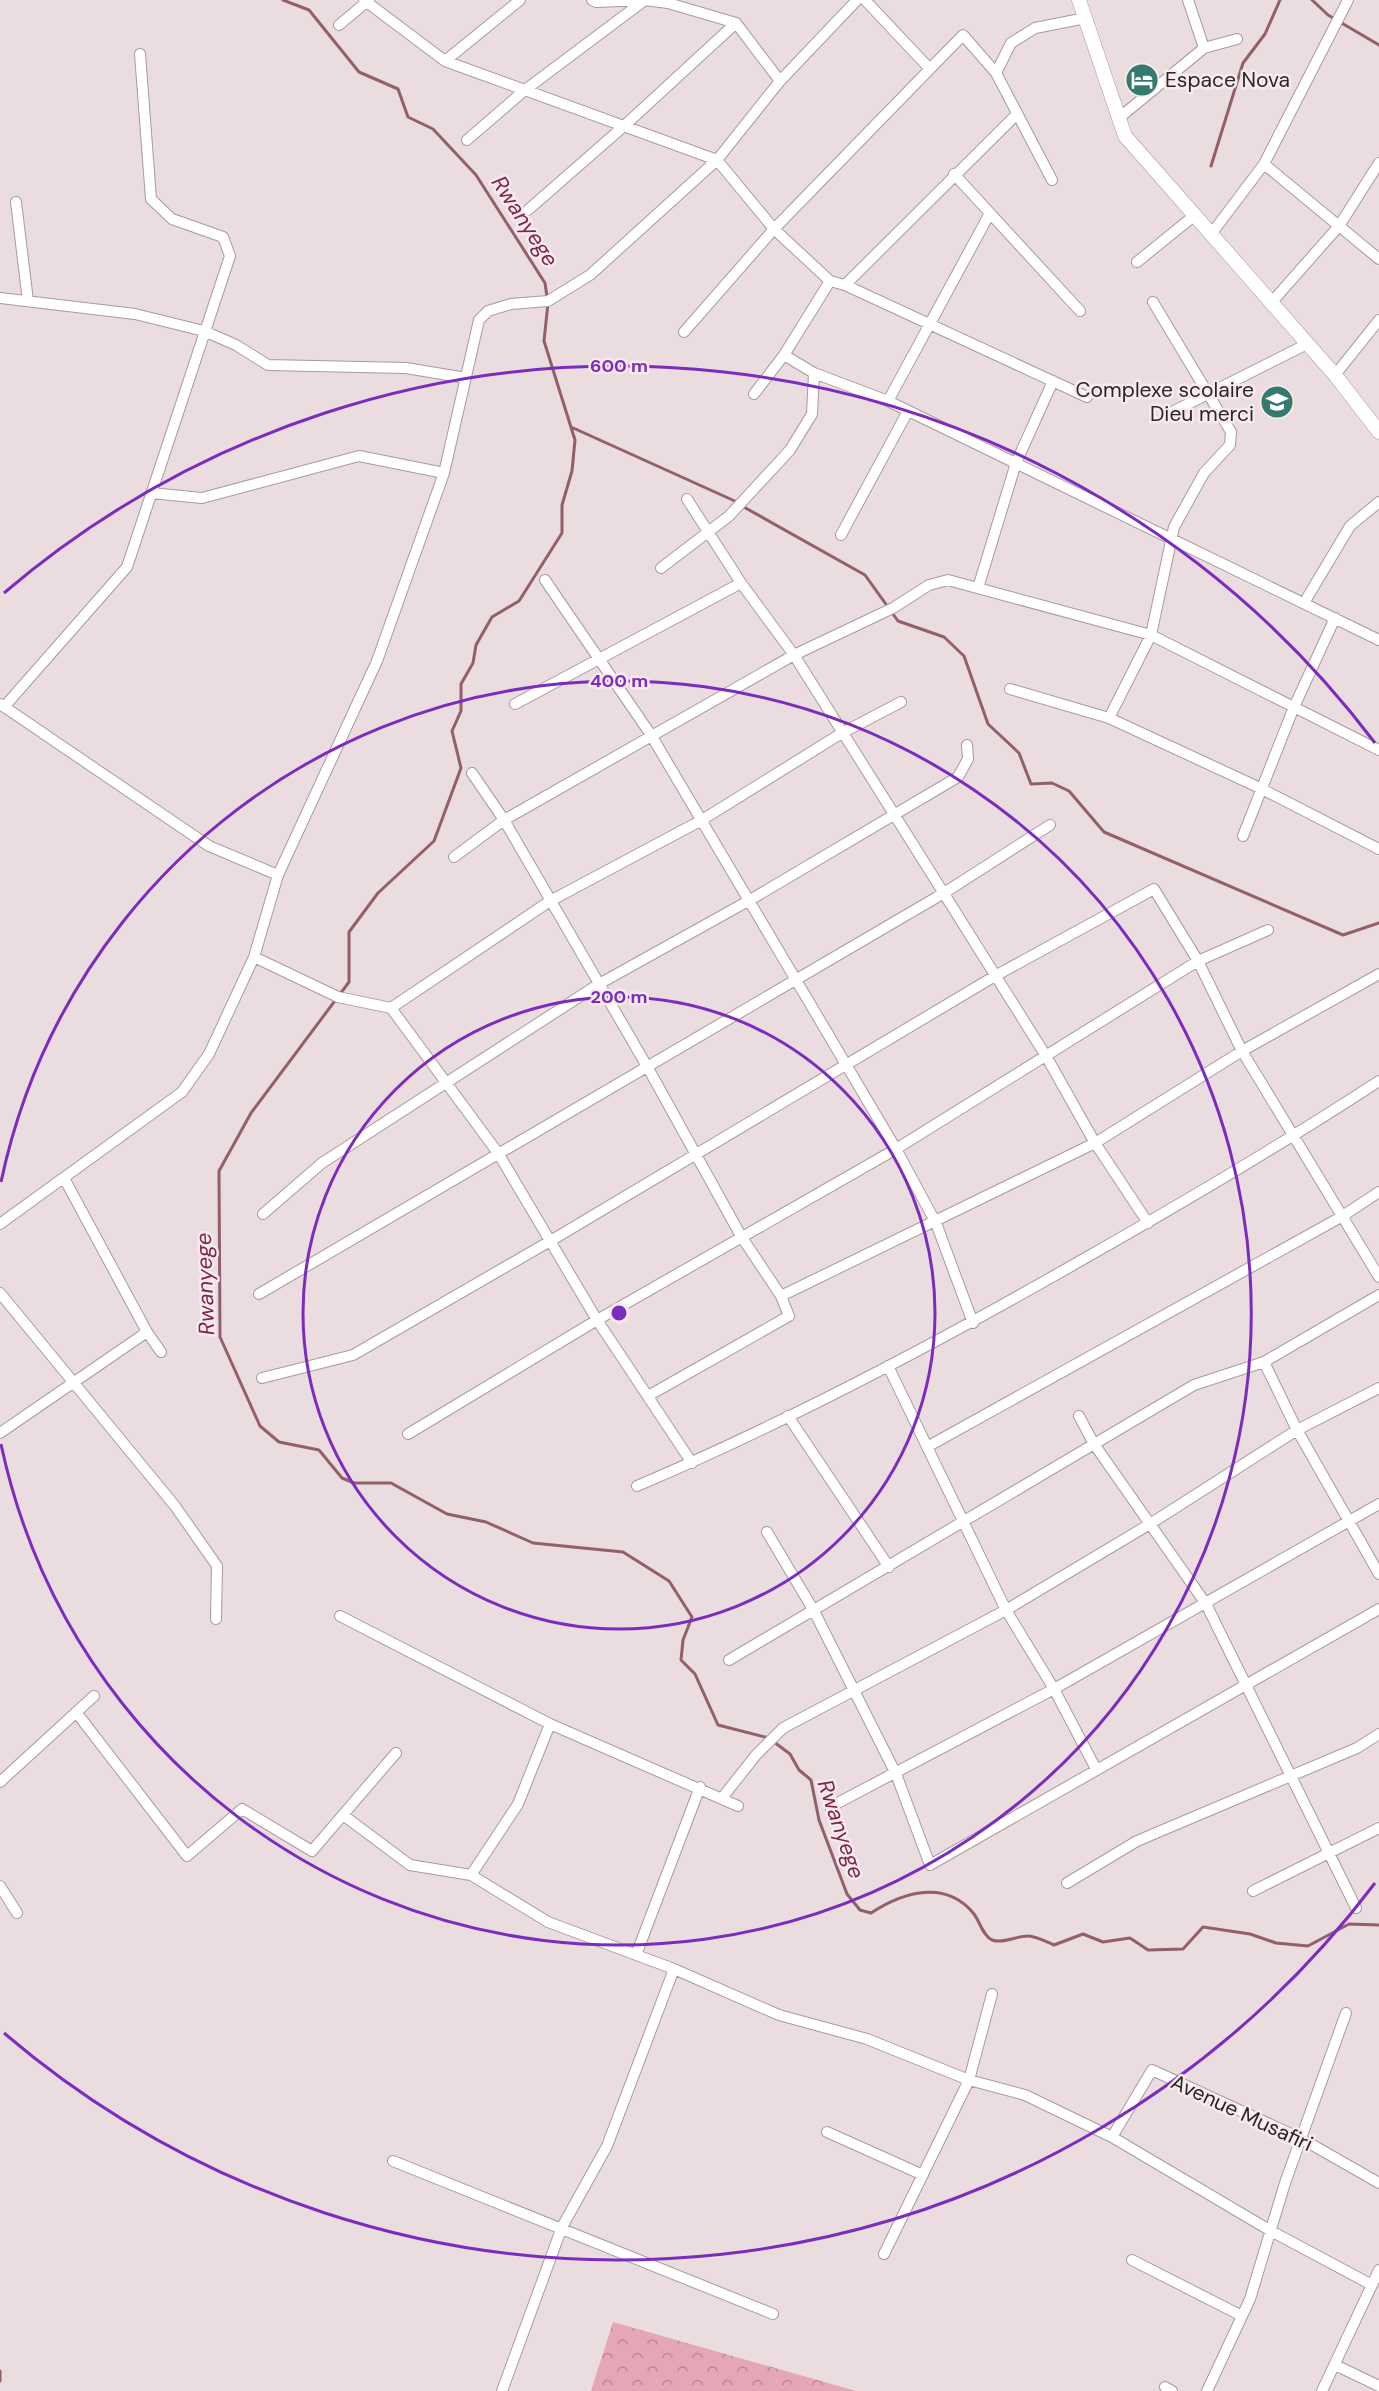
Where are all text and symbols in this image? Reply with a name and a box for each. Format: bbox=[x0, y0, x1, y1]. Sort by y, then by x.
hotel icon: Espace Nova bbox=[1124, 62, 1160, 98]
place label: Espace Nova bbox=[1165, 66, 1290, 94]
water label: Rwanyege bbox=[485, 170, 565, 272]
text: 600 m bbox=[590, 354, 648, 378]
place label: Complexe scolaire Dieu merci bbox=[1076, 376, 1254, 428]
school or university icon: Complexe scolaire Dieu merci bbox=[1259, 384, 1295, 420]
text: 400 m bbox=[590, 669, 648, 693]
text: 200 m bbox=[591, 985, 647, 1009]
water label: Rwanyege bbox=[189, 1232, 221, 1336]
centre of rings bbox=[609, 1303, 629, 1323]
water label: Rwanyege bbox=[811, 1776, 871, 1882]
street label: Avenue Musafiri bbox=[1167, 2068, 1317, 2158]

